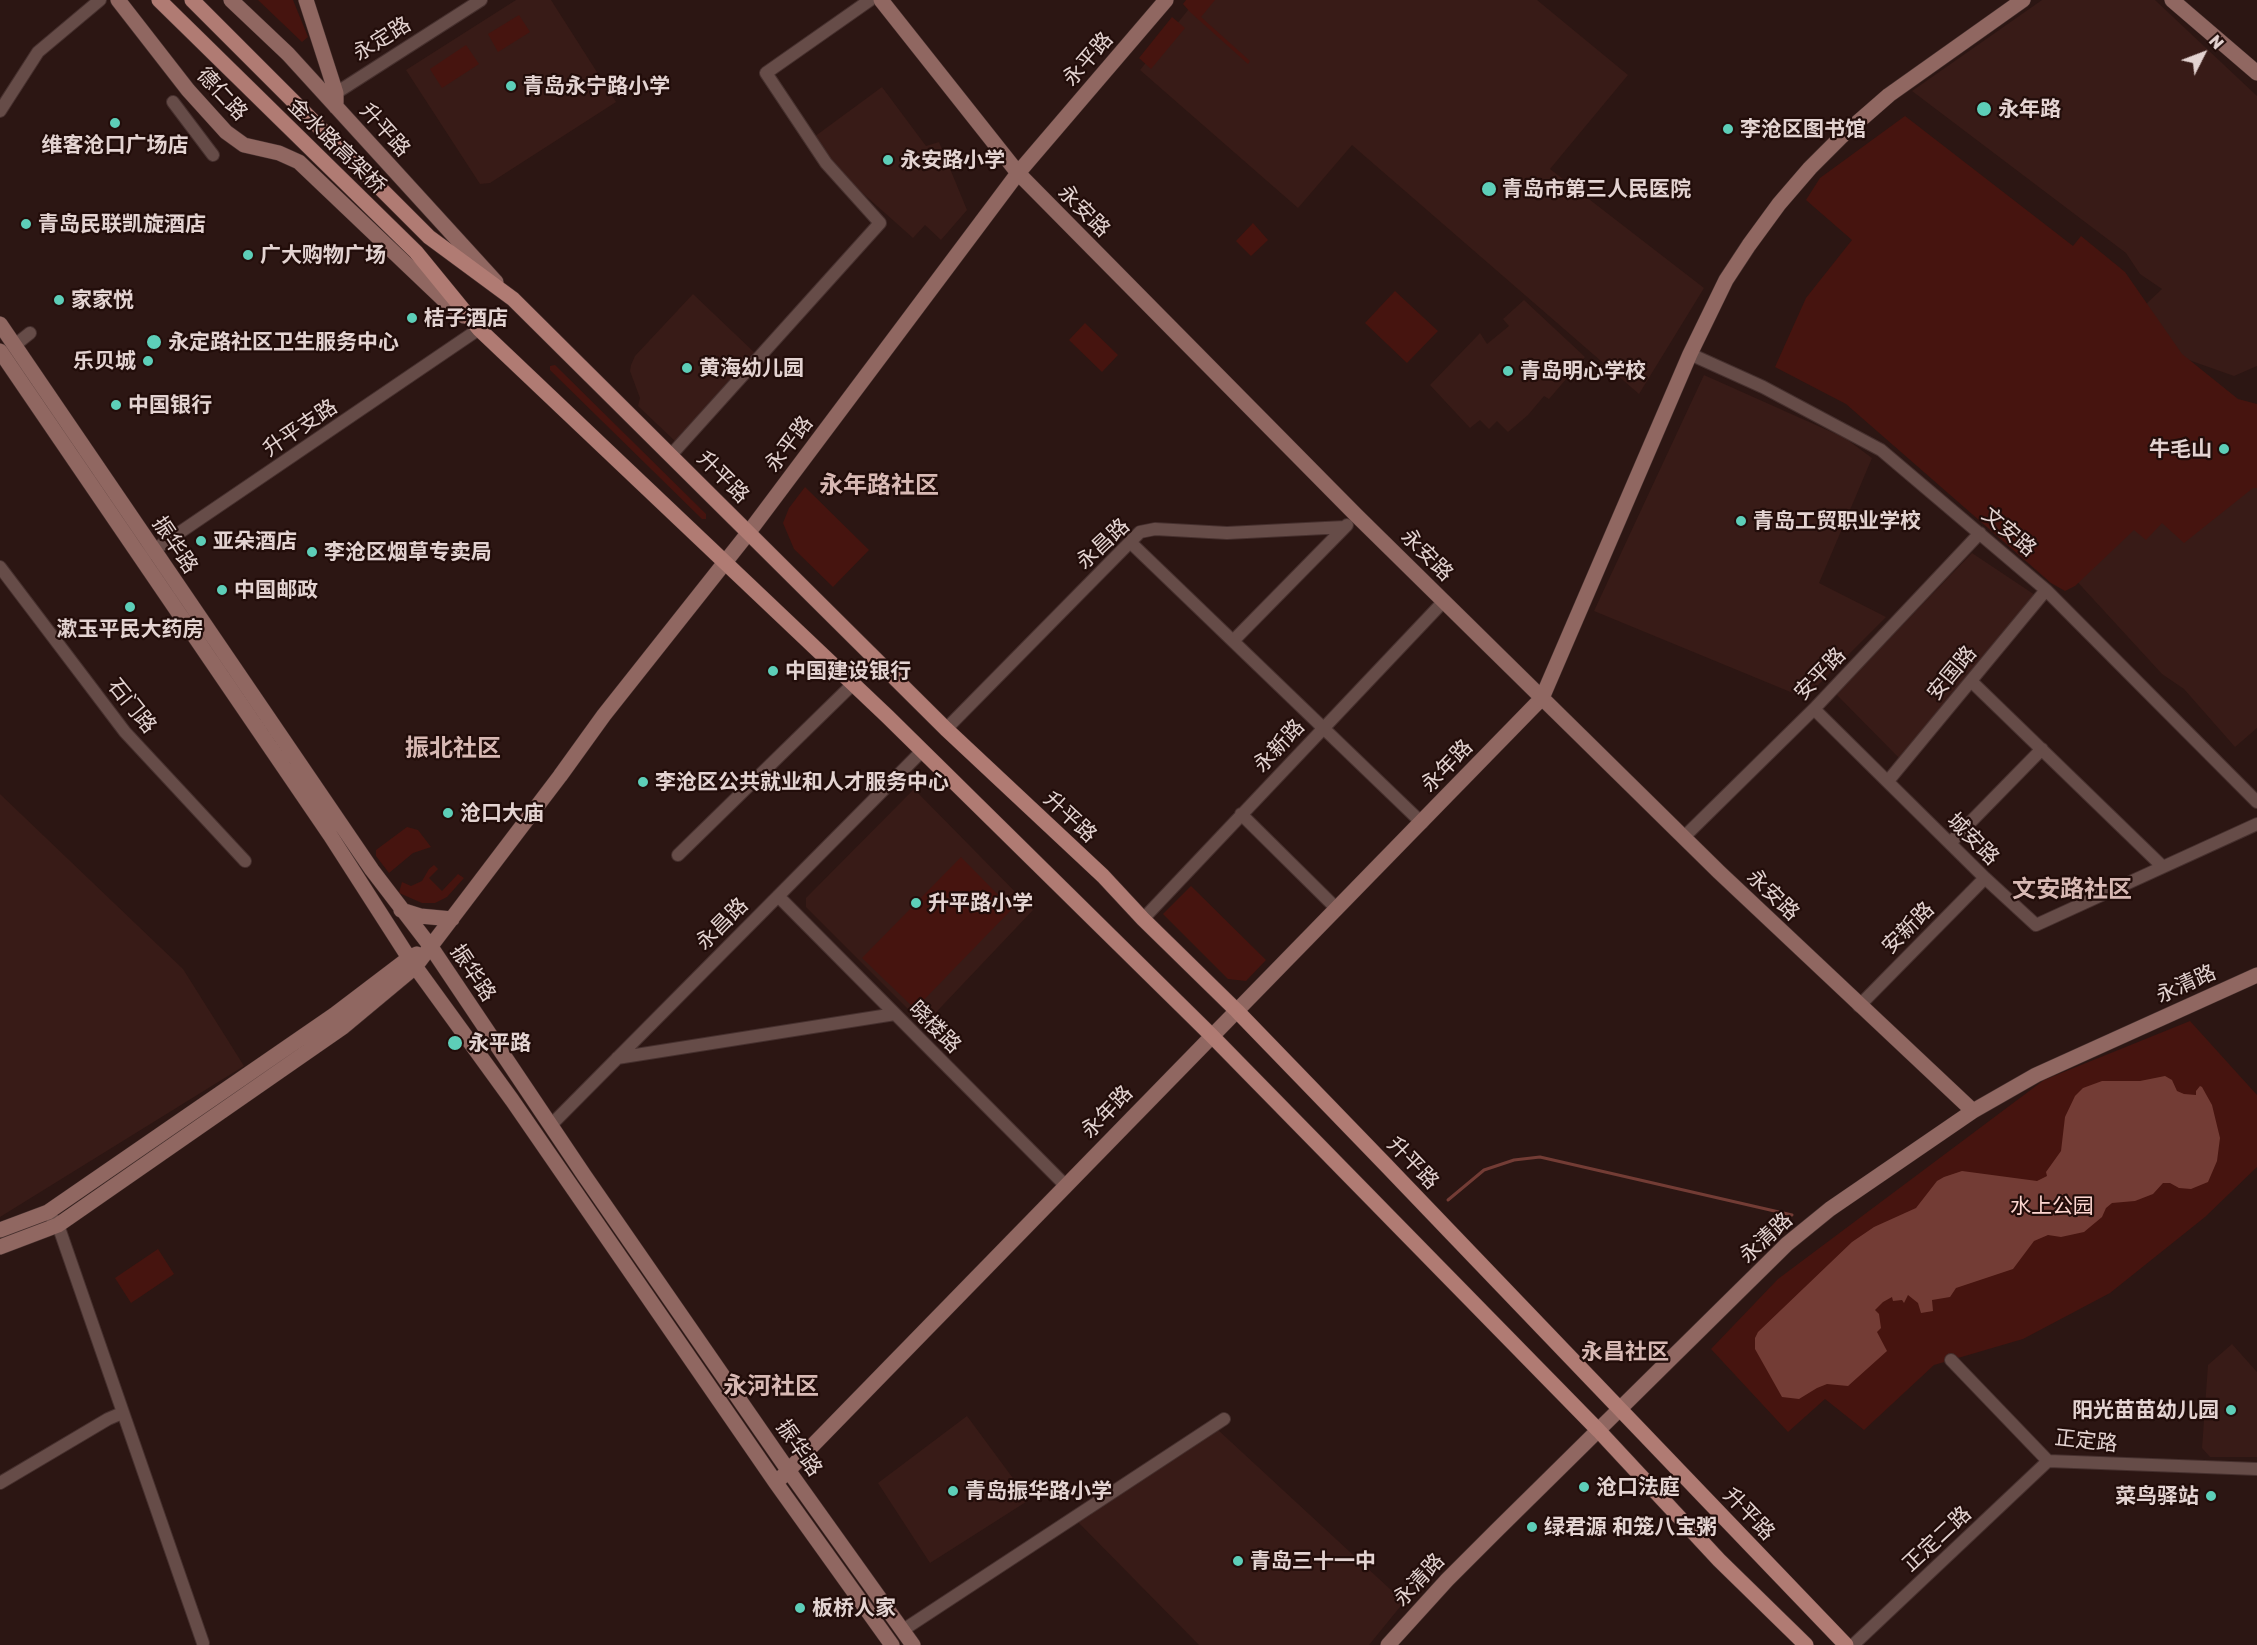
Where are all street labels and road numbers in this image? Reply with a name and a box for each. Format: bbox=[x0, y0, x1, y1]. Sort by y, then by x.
street label: 永定路 bbox=[349, 12, 415, 66]
street label: 永平路 bbox=[1058, 27, 1118, 91]
street label: 德仁路 bbox=[191, 62, 253, 126]
street label: 金水路高架桥 bbox=[283, 93, 391, 199]
street label: 升平路 bbox=[355, 98, 415, 162]
street label: 永安路 bbox=[1053, 180, 1115, 242]
street label: 升平支路 bbox=[258, 394, 342, 462]
street label: 永平路 bbox=[760, 411, 818, 477]
street label: 升平路 bbox=[692, 446, 754, 508]
street label: 文安路 bbox=[1977, 502, 2041, 562]
street label: 振华路 bbox=[147, 512, 203, 578]
street label: 永昌路 bbox=[1071, 513, 1135, 575]
street label: 永安路 bbox=[1396, 524, 1458, 586]
street label: 安国路 bbox=[1922, 641, 1982, 705]
street label: 安平路 bbox=[1789, 643, 1851, 705]
street label: 石门路 bbox=[102, 674, 162, 738]
street label: 永新路 bbox=[1248, 714, 1310, 778]
street label: 永年路 bbox=[1416, 735, 1478, 797]
street label: 升平路 bbox=[1038, 786, 1102, 848]
street label: 城安路 bbox=[1942, 808, 2004, 870]
street label: 永安路 bbox=[1742, 864, 1804, 926]
street label: 永昌路 bbox=[691, 893, 753, 955]
street label: 安新路 bbox=[1877, 897, 1939, 959]
street label: 振华路 bbox=[445, 940, 501, 1006]
street label: 永清路 bbox=[2152, 960, 2220, 1008]
street label: 晓楼路 bbox=[904, 996, 966, 1058]
street label: 永年路 bbox=[1076, 1081, 1138, 1143]
street label: 升平路 bbox=[1382, 1132, 1444, 1194]
street label: 永清路 bbox=[1734, 1207, 1798, 1269]
street label: 振华路 bbox=[771, 1415, 827, 1481]
street label: 正定路 bbox=[2053, 1425, 2119, 1457]
street label: 升平路 bbox=[1718, 1483, 1780, 1545]
street label: 正定二路 bbox=[1898, 1501, 1976, 1577]
street label: 永清路 bbox=[1388, 1548, 1450, 1612]

